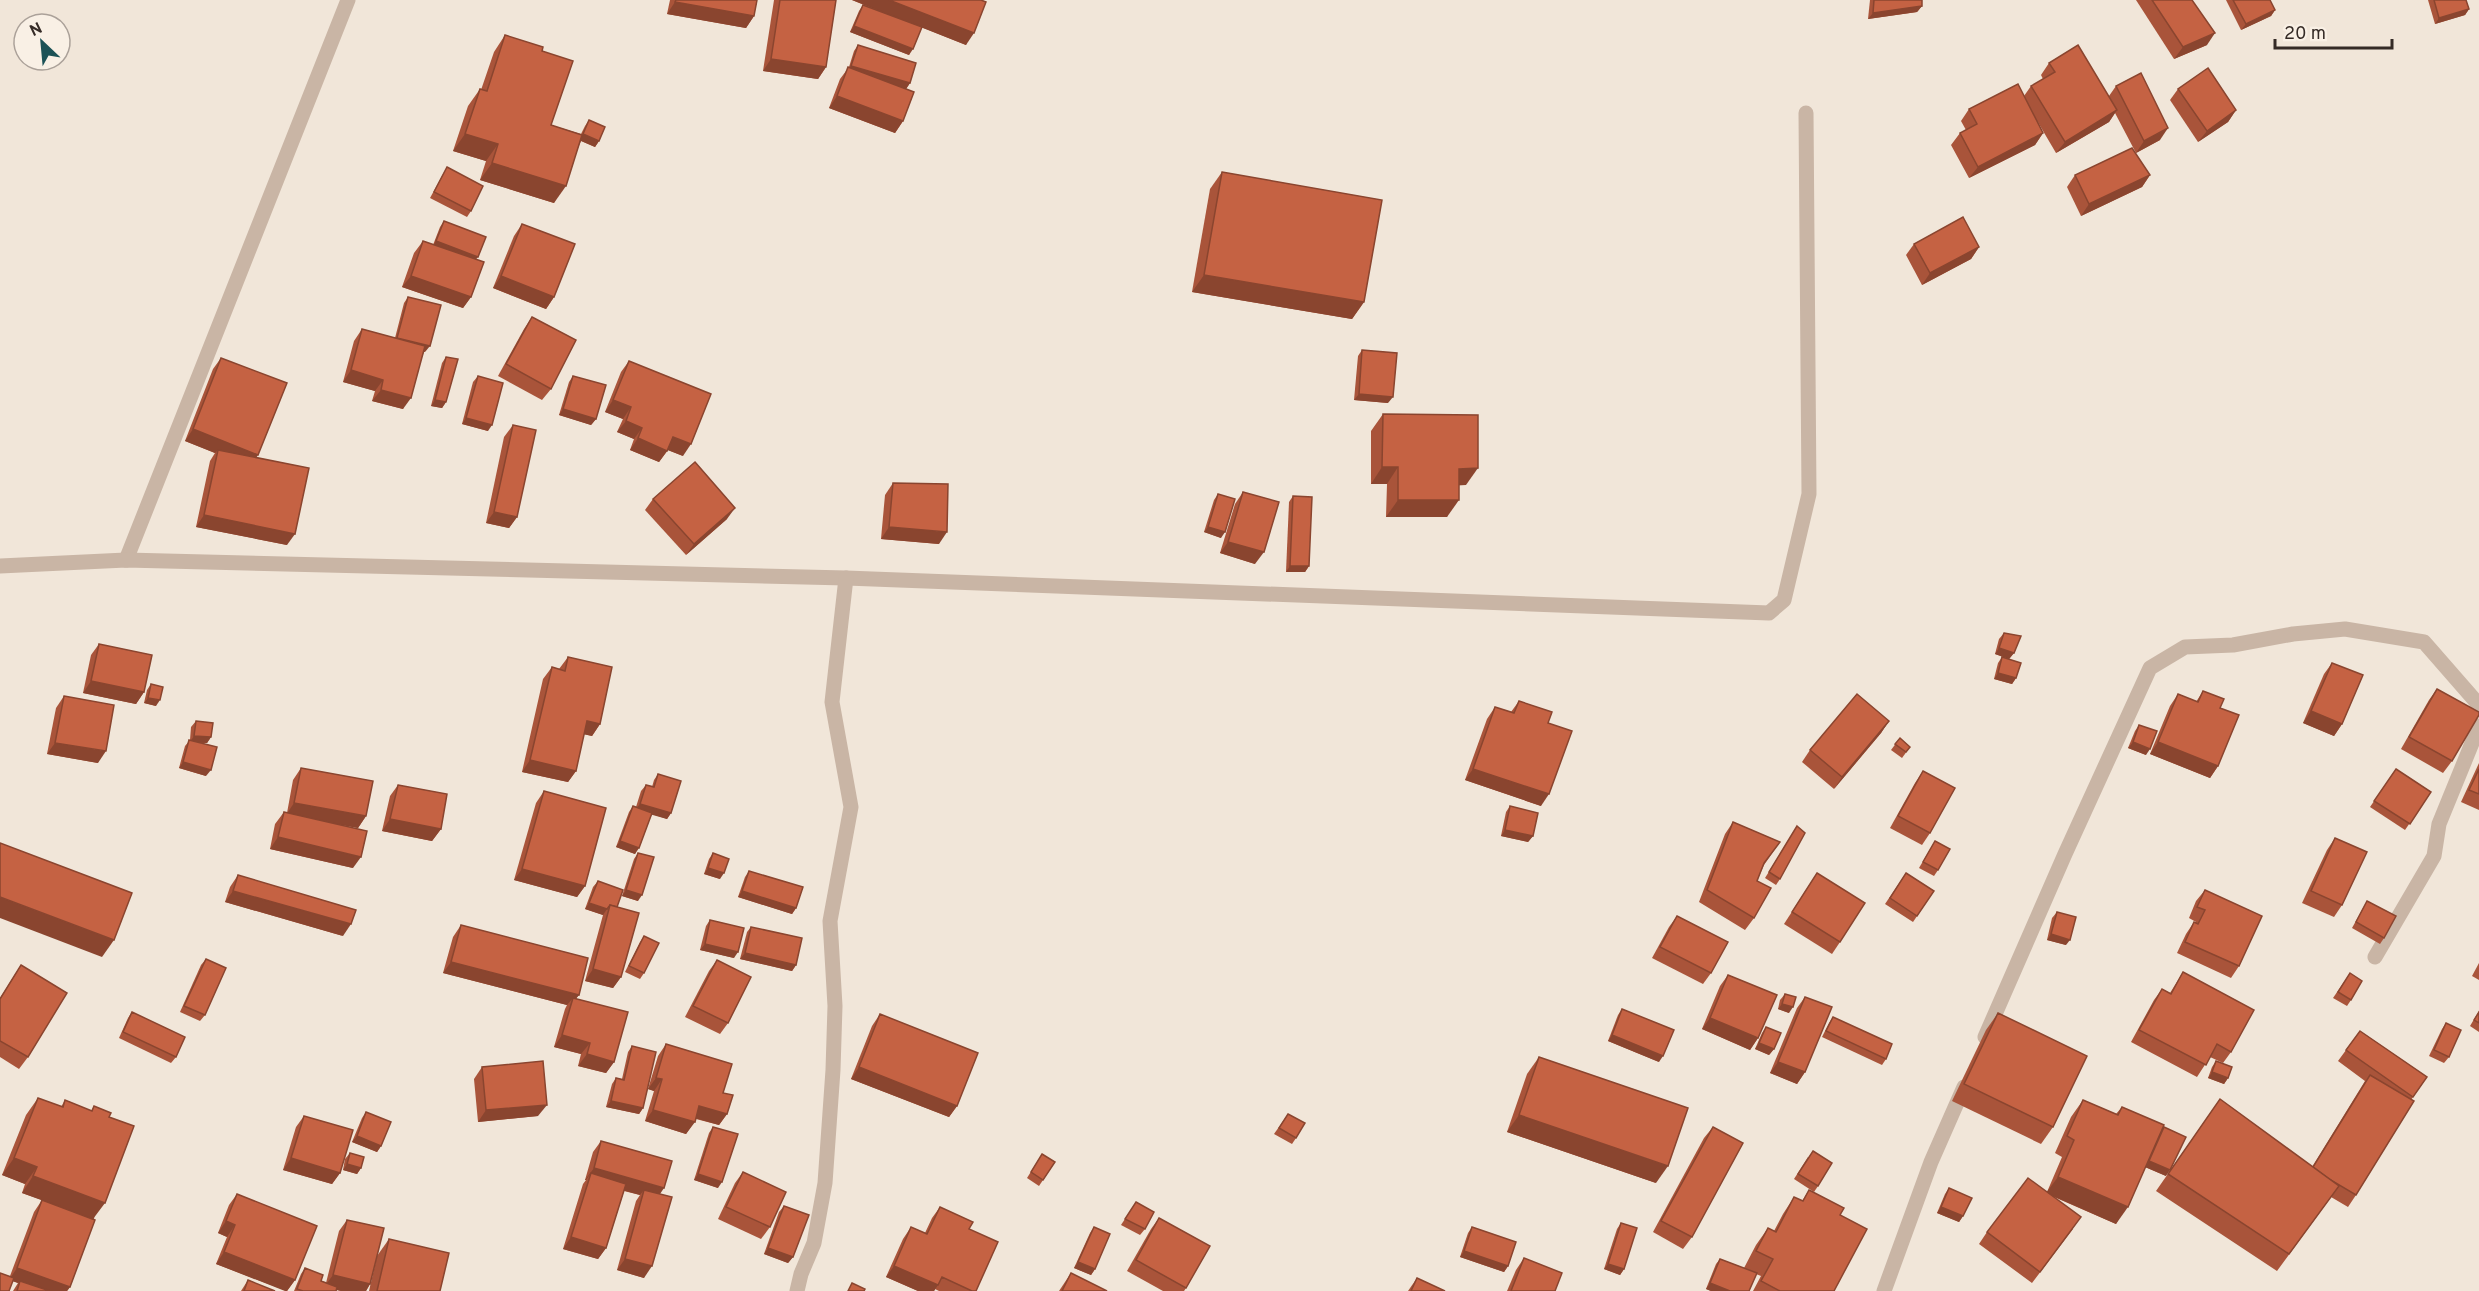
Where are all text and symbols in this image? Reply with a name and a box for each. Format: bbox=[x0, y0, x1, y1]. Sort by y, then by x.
north arrow bbox=[12, 12, 72, 72]
scale bar bbox=[2275, 12, 2392, 50]
text: N bbox=[27, 19, 46, 42]
text: 20 m bbox=[2284, 23, 2326, 46]

